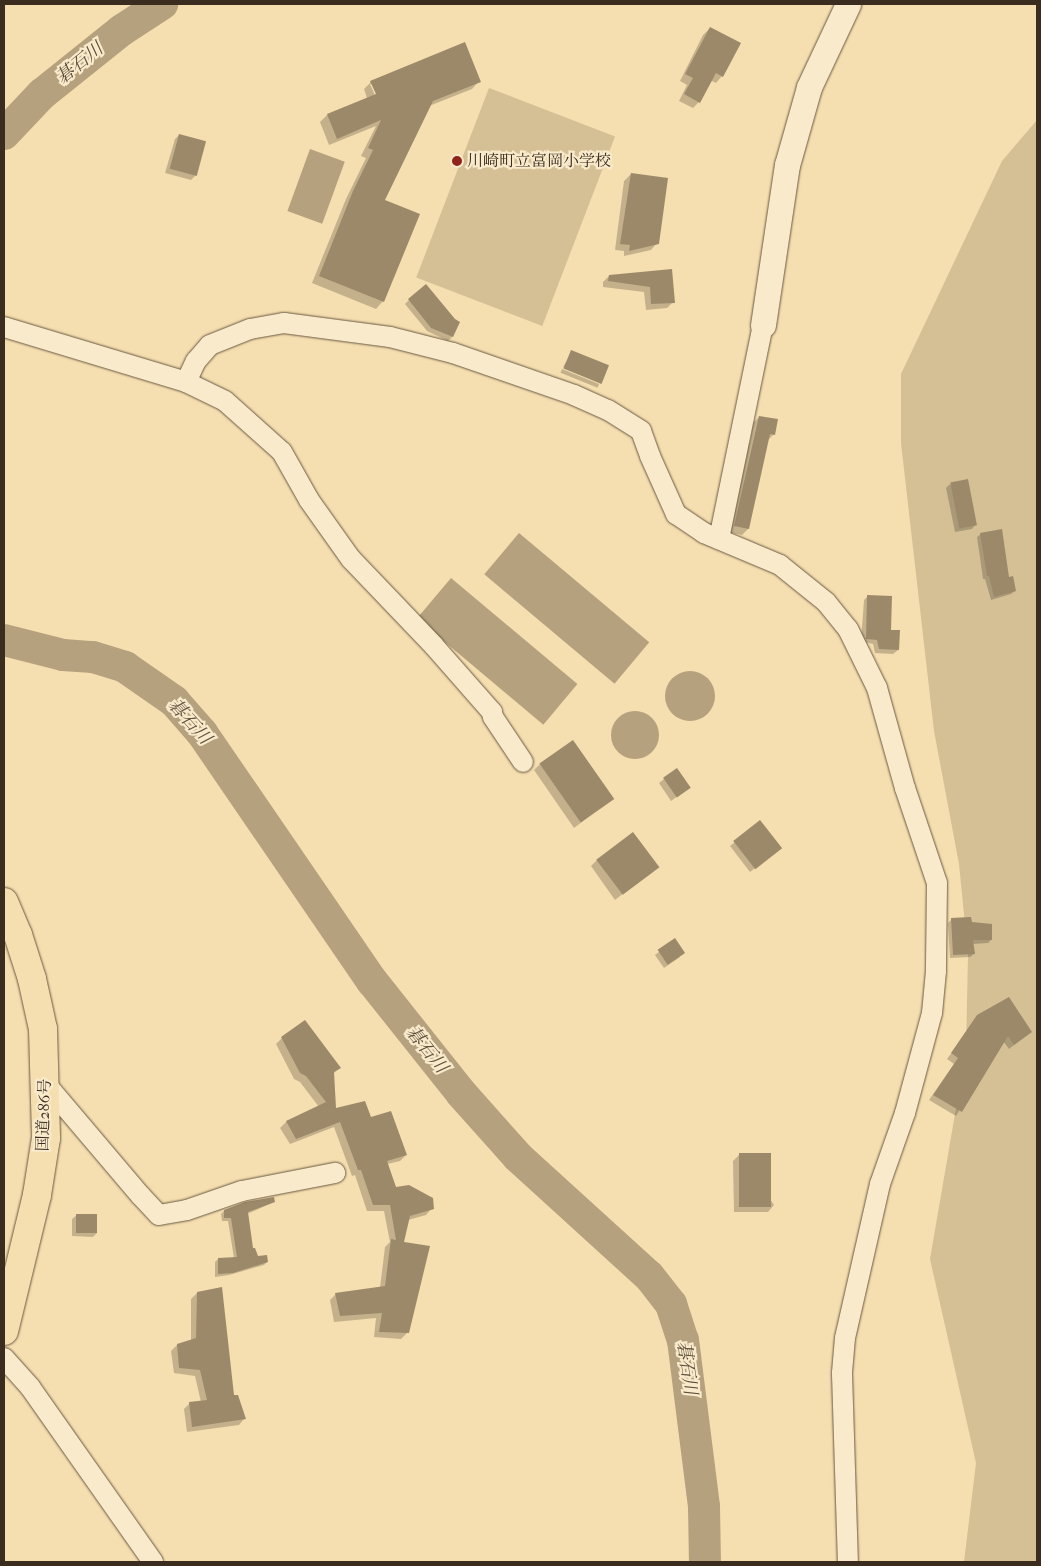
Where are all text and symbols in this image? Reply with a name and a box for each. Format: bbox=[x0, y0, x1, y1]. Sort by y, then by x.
water label: 碁石川 bbox=[52, 39, 108, 89]
place label: 川崎町立富岡小学校 bbox=[467, 151, 611, 171]
marker: 川崎町立富岡小学校 bbox=[451, 155, 463, 167]
water label: 碁石川 bbox=[163, 695, 215, 749]
water label: 碁石川 bbox=[401, 1022, 451, 1078]
street label: 国道286号 bbox=[33, 1078, 55, 1152]
water label: 碁石川 bbox=[672, 1340, 700, 1396]

